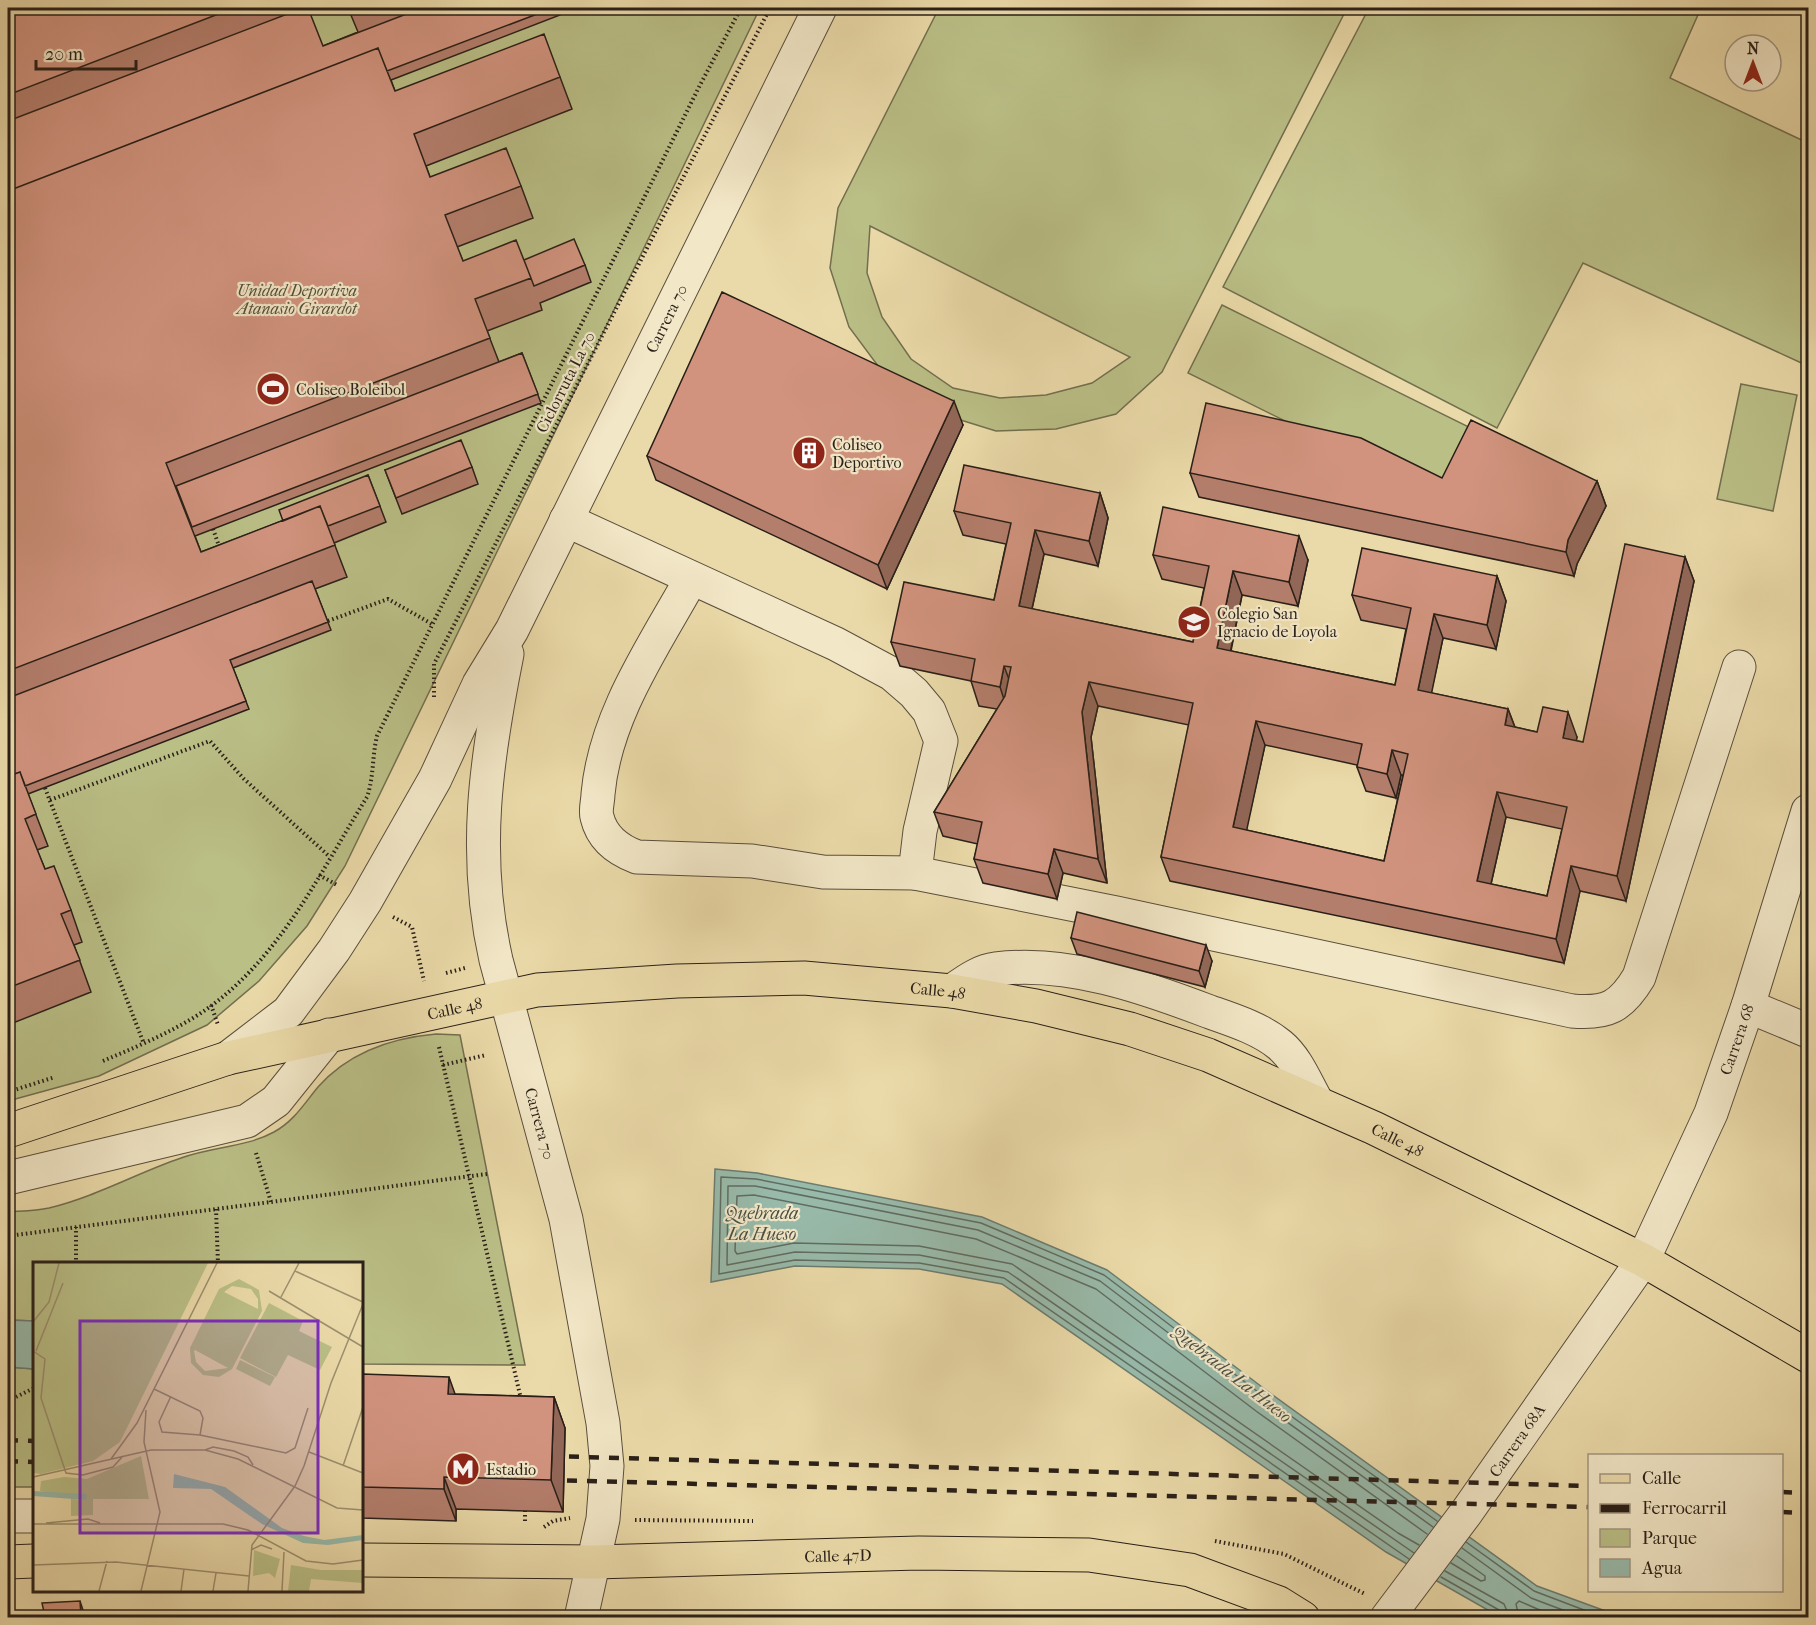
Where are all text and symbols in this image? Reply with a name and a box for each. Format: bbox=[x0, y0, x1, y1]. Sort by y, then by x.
scale bar bbox=[36, 33, 136, 71]
north arrow bbox=[1723, 33, 1783, 93]
text: N bbox=[1747, 39, 1760, 58]
text: 20 m bbox=[45, 44, 83, 65]
park label: Unidad Deportiva Atanasio Girardot bbox=[235, 281, 358, 318]
street label: Carrera 70 bbox=[642, 281, 692, 356]
street label: Ciclorruta La 70 bbox=[532, 329, 599, 436]
sports icon: Coliseo Boleibol bbox=[255, 371, 291, 407]
place label: Coliseo Boleibol bbox=[296, 380, 406, 399]
building icon: Coliseo Deportivo bbox=[791, 435, 827, 471]
place label: Coliseo Deportivo bbox=[832, 435, 902, 472]
school or university icon: Colegio San Ignacio de Loyola bbox=[1176, 604, 1212, 640]
place label: Colegio San Ignacio de Loyola bbox=[1217, 604, 1338, 641]
street label: Calle 48 bbox=[909, 978, 967, 1003]
street label: Calle 48 bbox=[426, 993, 484, 1024]
street label: Carrera 68 bbox=[1716, 1001, 1758, 1078]
street label: Carrera 70 bbox=[521, 1085, 558, 1162]
street label: Calle 48 bbox=[1368, 1119, 1427, 1161]
water label: Quebrada La Hueso bbox=[724, 1203, 799, 1245]
inset map bbox=[33, 1262, 363, 1592]
water label: Quebrada La Hueso bbox=[1167, 1321, 1296, 1428]
street label: Carrera 68A bbox=[1485, 1400, 1550, 1481]
metro station icon: Estadio bbox=[445, 1451, 481, 1487]
legend bbox=[1588, 1454, 1783, 1592]
place label: Estadio bbox=[486, 1460, 536, 1479]
text: Calle bbox=[1642, 1468, 1681, 1489]
text: Ferrocarril bbox=[1642, 1498, 1727, 1519]
text: Parque bbox=[1642, 1528, 1697, 1549]
street label: Calle 47D bbox=[804, 1545, 872, 1566]
text: Agua bbox=[1641, 1558, 1683, 1579]

